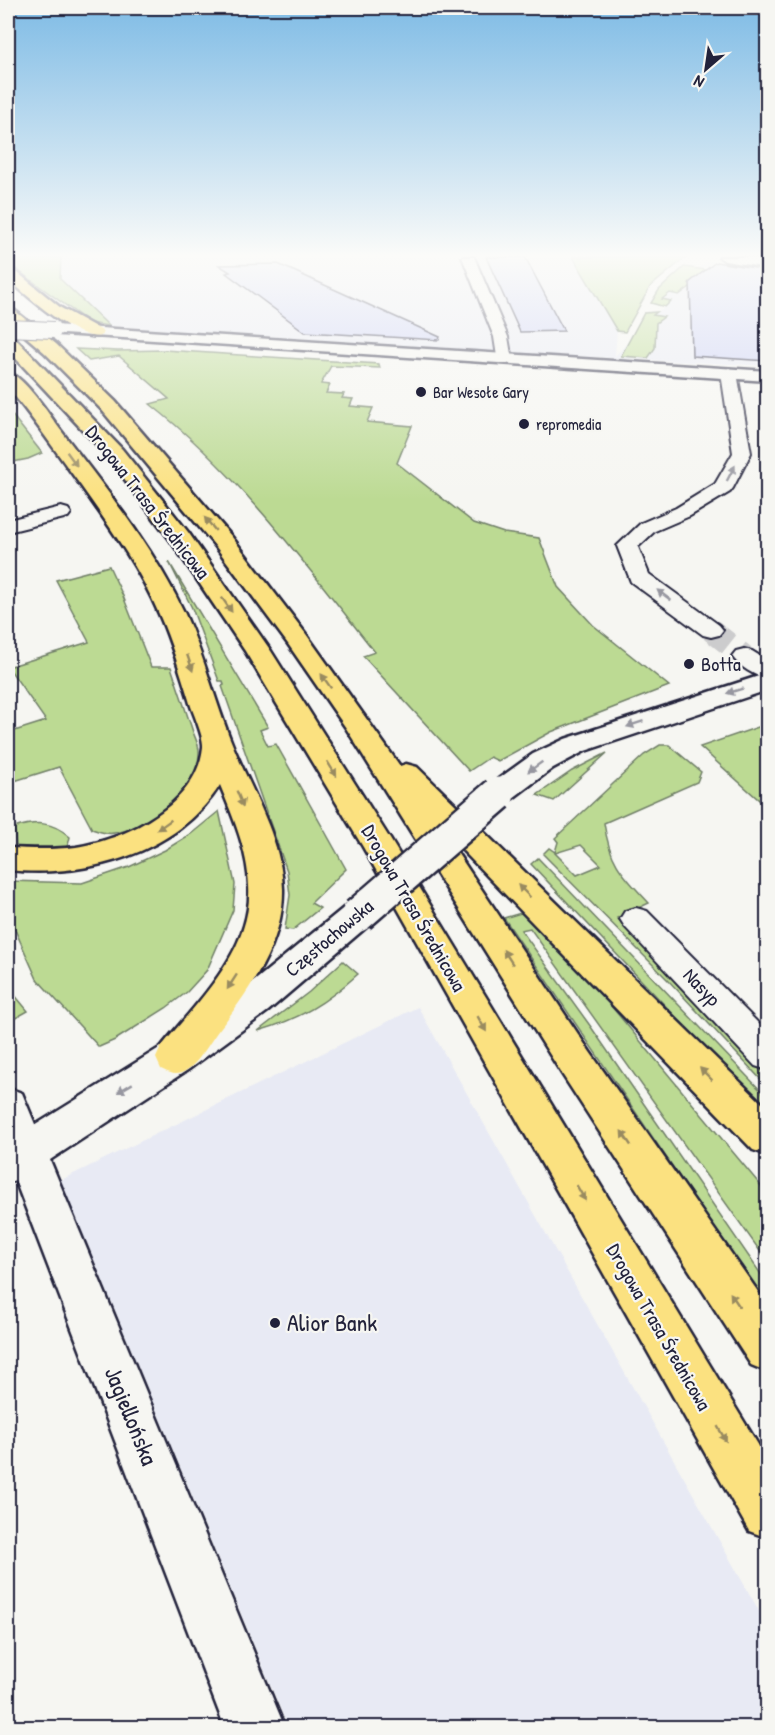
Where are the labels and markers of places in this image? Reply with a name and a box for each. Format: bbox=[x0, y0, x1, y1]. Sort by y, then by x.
place label: Bar Wesołe Gary bbox=[433, 381, 529, 403]
marker: Bar Wesołe Gary bbox=[414, 385, 428, 399]
place label: repromedia bbox=[536, 413, 601, 435]
marker: repromedia bbox=[517, 417, 531, 431]
place label: Botta bbox=[701, 650, 741, 677]
marker: Botta bbox=[682, 657, 696, 671]
place label: Alior Bank bbox=[287, 1306, 377, 1338]
marker: Alior Bank bbox=[268, 1316, 282, 1330]

